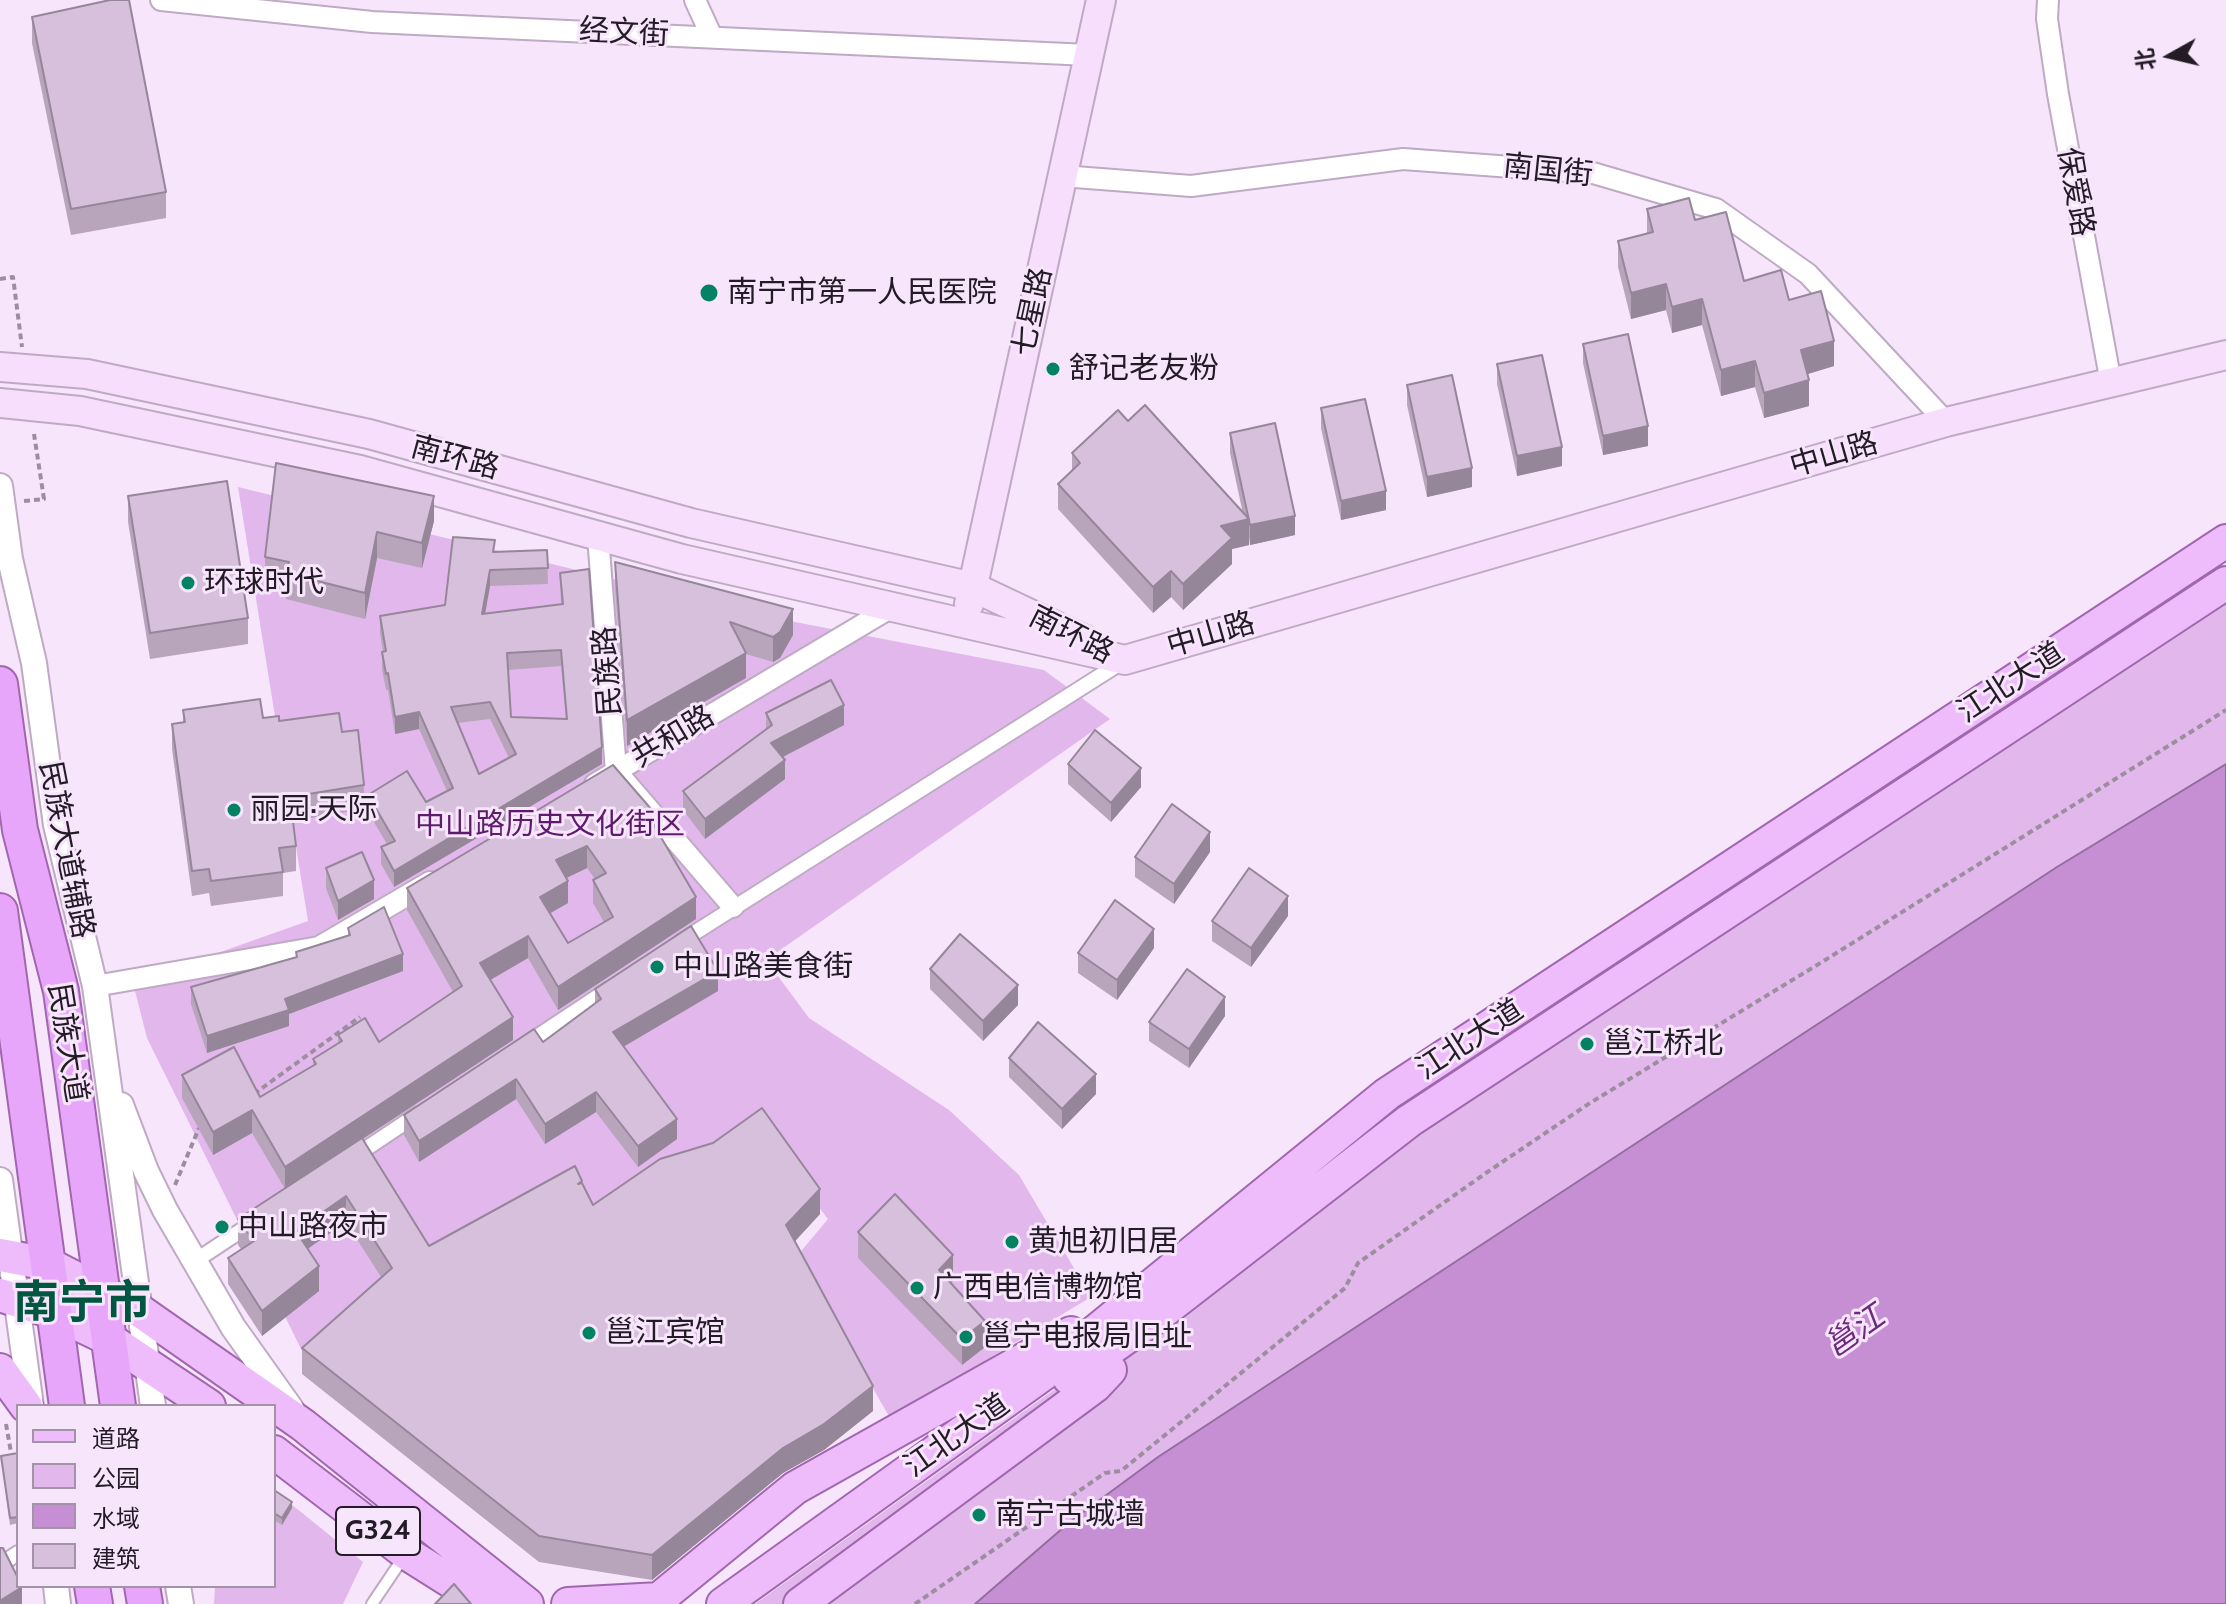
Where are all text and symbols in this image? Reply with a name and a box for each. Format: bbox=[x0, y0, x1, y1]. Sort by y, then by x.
street label: 经文街 bbox=[578, 13, 670, 53]
north arrow bbox=[2130, 16, 2210, 96]
text: 北 bbox=[2131, 47, 2161, 72]
street label: 保爱路 bbox=[2049, 145, 2101, 239]
street label: 南国街 bbox=[1501, 148, 1595, 194]
street label: 七星路 bbox=[1006, 264, 1060, 360]
place label: 南宁市第一人民医院 bbox=[727, 275, 997, 311]
marker: 南宁市第一人民医院 bbox=[698, 282, 720, 304]
place label: 舒记老友粉 bbox=[1069, 351, 1219, 387]
marker: 舒记老友粉 bbox=[1044, 360, 1062, 378]
street label: 中山路 bbox=[1786, 425, 1882, 485]
street label: 南环路 bbox=[407, 429, 503, 487]
place label: 环球时代 bbox=[204, 565, 324, 601]
marker: 环球时代 bbox=[179, 574, 197, 592]
street label: 南环路 bbox=[1023, 599, 1119, 671]
street label: 中山路 bbox=[1163, 605, 1259, 665]
street label: 民族路 bbox=[587, 625, 629, 717]
street label: 江北大道 bbox=[1951, 635, 2071, 731]
street label: 共和路 bbox=[625, 698, 721, 776]
street label: 民族大道辅路 bbox=[31, 758, 101, 942]
place label: 丽园·天际 bbox=[250, 792, 377, 828]
marker: 丽园·天际 bbox=[225, 801, 243, 819]
park label: 中山路历史文化街区 bbox=[415, 807, 685, 843]
place label: 中山路美食街 bbox=[673, 949, 853, 985]
marker: 中山路美食街 bbox=[648, 958, 666, 976]
street label: 民族大道 bbox=[40, 981, 94, 1105]
street label: 江北大道 bbox=[1410, 992, 1530, 1088]
place label: 邕江桥北 bbox=[1603, 1026, 1723, 1062]
marker: 邕江桥北 bbox=[1578, 1035, 1596, 1053]
place label: 中山路夜市 bbox=[238, 1209, 388, 1245]
marker: 中山路夜市 bbox=[213, 1218, 231, 1236]
place label: 黄旭初旧居 bbox=[1028, 1224, 1178, 1260]
marker: 黄旭初旧居 bbox=[1003, 1233, 1021, 1251]
place label: 广西电信博物馆 bbox=[933, 1270, 1143, 1306]
district label: 南宁市 bbox=[13, 1276, 151, 1332]
marker: 广西电信博物馆 bbox=[908, 1279, 926, 1297]
water label: 邕江 bbox=[1818, 1298, 1892, 1366]
place label: 邕江宾馆 bbox=[605, 1315, 725, 1351]
place label: 邕宁电报局旧址 bbox=[982, 1319, 1192, 1355]
marker: 邕江宾馆 bbox=[580, 1324, 598, 1342]
marker: 邕宁电报局旧址 bbox=[957, 1328, 975, 1346]
street label: 江北大道 bbox=[898, 1387, 1016, 1485]
legend bbox=[16, 1404, 276, 1588]
text: 道路 bbox=[92, 1424, 140, 1453]
text: 公园 bbox=[92, 1464, 140, 1493]
place label: 南宁古城墙 bbox=[995, 1497, 1145, 1533]
text: 水域 bbox=[92, 1504, 140, 1533]
marker: 南宁古城墙 bbox=[970, 1506, 988, 1524]
road number: G324 bbox=[336, 1507, 420, 1555]
text: 建筑 bbox=[92, 1544, 140, 1573]

